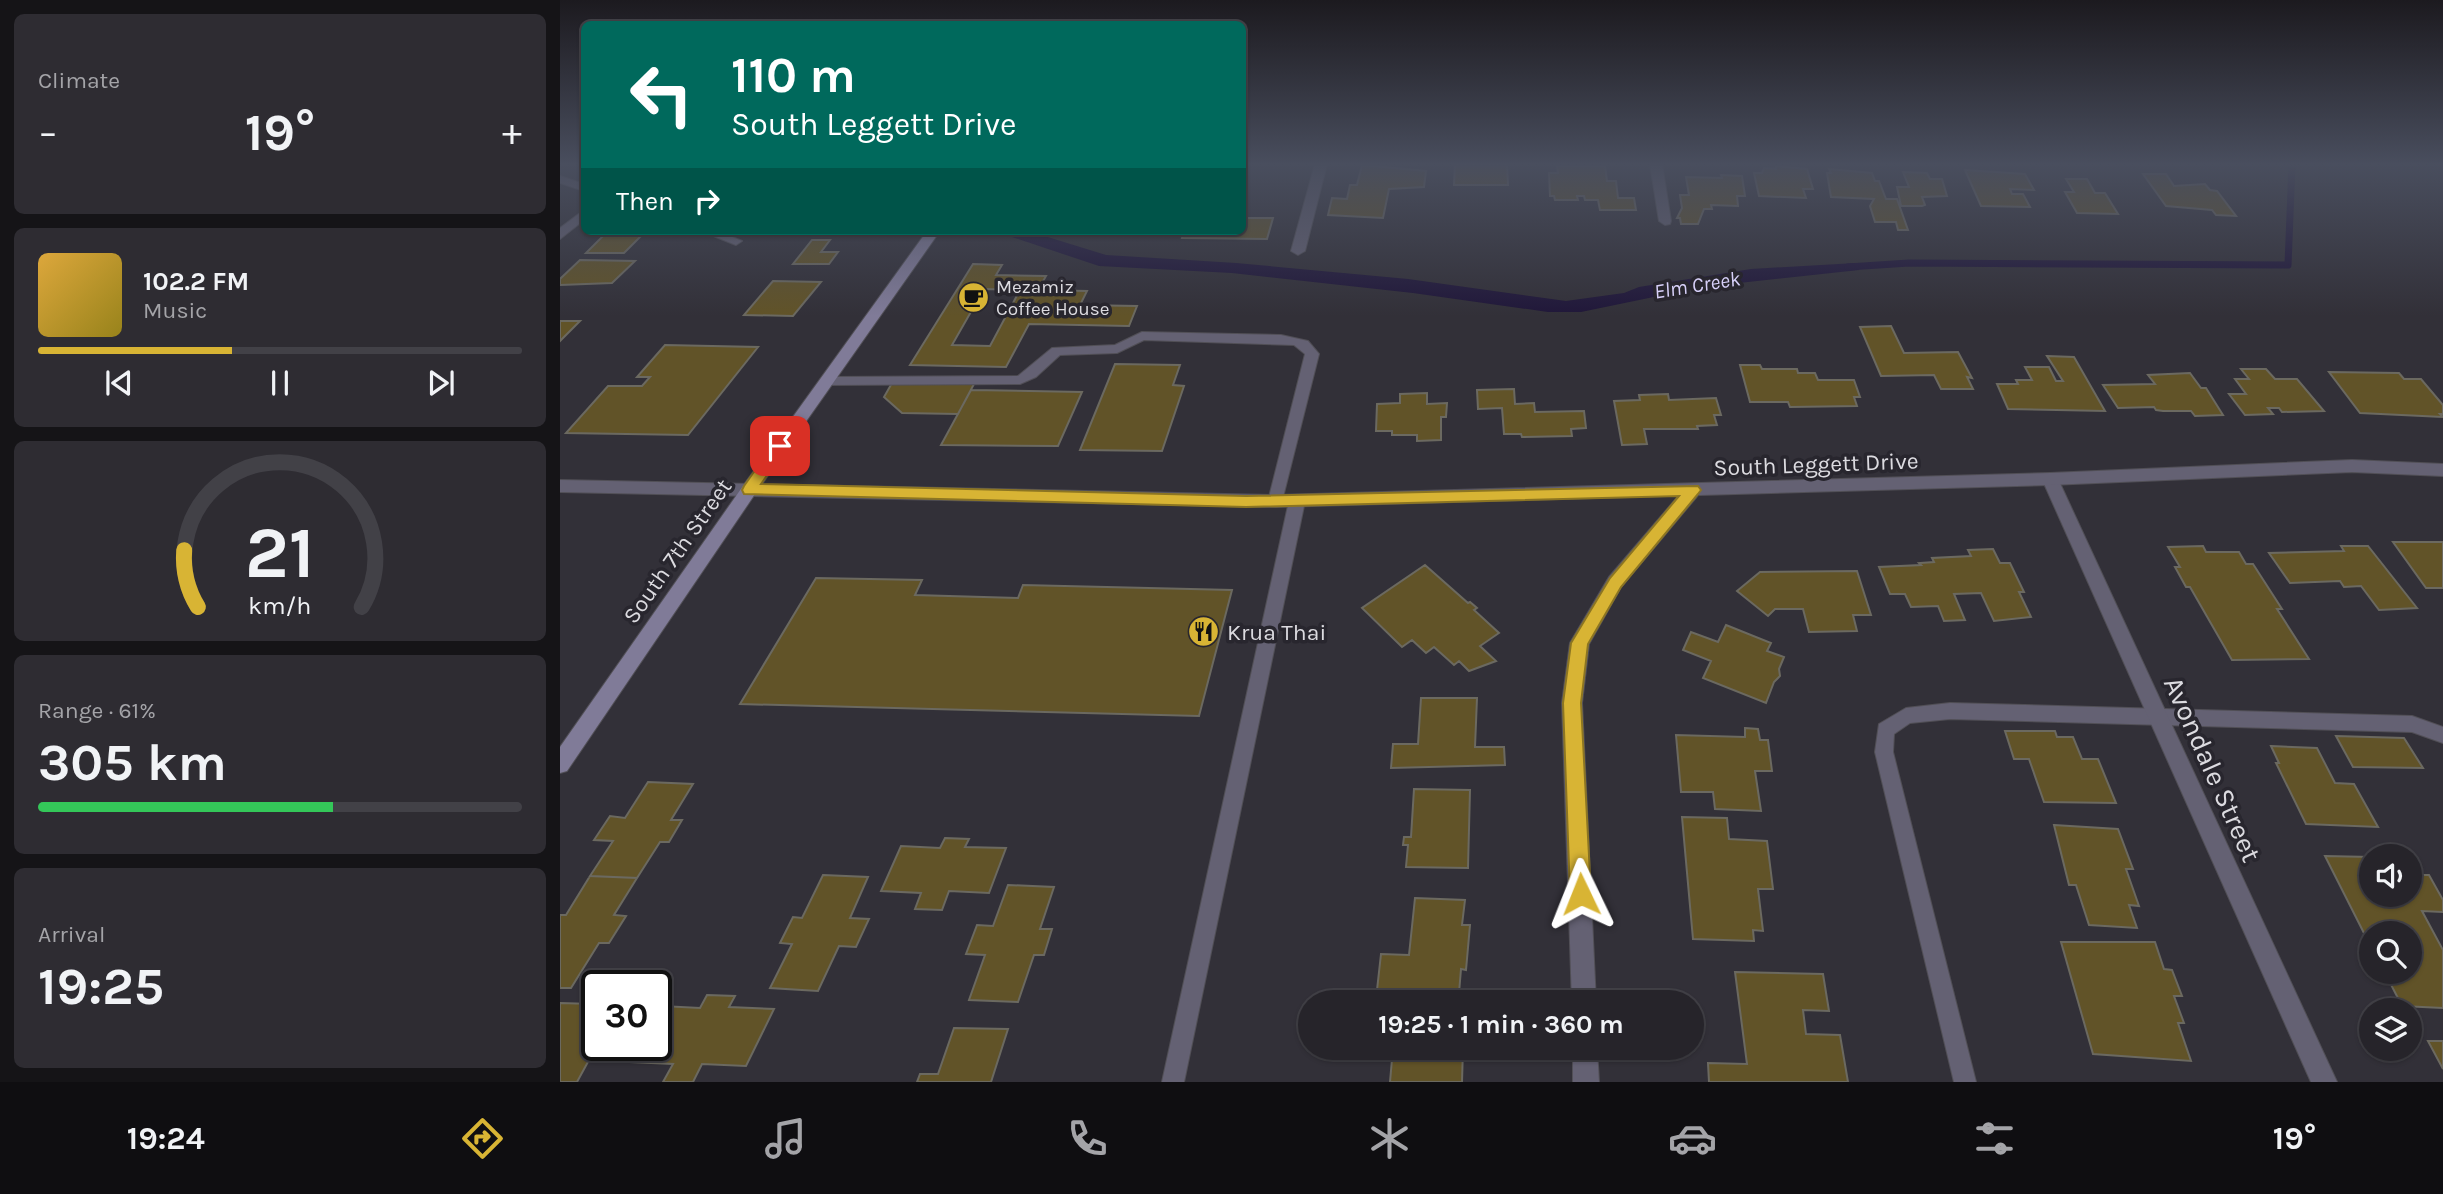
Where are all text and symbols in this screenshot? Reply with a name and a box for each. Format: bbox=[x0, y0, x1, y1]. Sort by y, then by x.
text: 110 m bbox=[731, 47, 856, 104]
icon: left bbox=[616, 49, 707, 140]
text: Climate bbox=[38, 67, 120, 94]
text: 19° bbox=[245, 102, 315, 163]
text: South Leggett Drive bbox=[731, 106, 1017, 143]
text: − bbox=[38, 110, 58, 155]
text: + bbox=[502, 110, 522, 155]
icon: right bbox=[688, 182, 726, 220]
text: Then bbox=[616, 186, 674, 217]
text: 102.2 FM bbox=[143, 266, 249, 297]
water label: Elm Creek bbox=[1652, 266, 1742, 304]
place label: Mezamiz Coffee House bbox=[996, 276, 1109, 320]
cafe icon: Mezamiz Coffee House bbox=[956, 280, 990, 314]
text: Music bbox=[143, 297, 207, 324]
icon: previous bbox=[100, 364, 138, 402]
icon: pause bbox=[261, 364, 299, 402]
icon: next bbox=[422, 364, 460, 402]
pin bbox=[750, 416, 810, 476]
icon: arrive bbox=[761, 427, 799, 465]
street label: South Leggett Drive bbox=[1713, 447, 1919, 482]
street label: South 7th Street bbox=[618, 474, 738, 629]
text: 21 bbox=[245, 510, 315, 595]
text: km/h bbox=[248, 591, 312, 620]
restaurant icon: Krua Thai bbox=[1187, 615, 1221, 649]
place label: Krua Thai bbox=[1227, 619, 1326, 646]
street label: Avondale Street bbox=[2157, 671, 2268, 867]
text: Range · 61% bbox=[38, 697, 156, 724]
text: 305 km bbox=[38, 732, 227, 793]
map controls bbox=[2359, 844, 2422, 1061]
button: sound bbox=[2359, 844, 2422, 907]
position arrow bbox=[1544, 857, 1618, 931]
text: Arrival bbox=[38, 921, 105, 948]
button: search bbox=[2359, 921, 2422, 984]
text: 19:25 bbox=[38, 956, 164, 1017]
speed limit sign: 30 bbox=[581, 970, 672, 1061]
button: layers bbox=[2359, 998, 2422, 1061]
text: 19:25 · 1 min · 360 m bbox=[1378, 1009, 1624, 1040]
icon: directions bbox=[458, 1114, 507, 1163]
icon: music bbox=[761, 1114, 810, 1163]
icon: phone bbox=[1063, 1114, 1112, 1163]
icon: climate bbox=[1365, 1114, 1414, 1163]
icon: car bbox=[1668, 1114, 1717, 1163]
icon: filters bbox=[1970, 1114, 2019, 1163]
text: 19:24 bbox=[127, 1120, 205, 1157]
text: 19° bbox=[2273, 1120, 2316, 1157]

